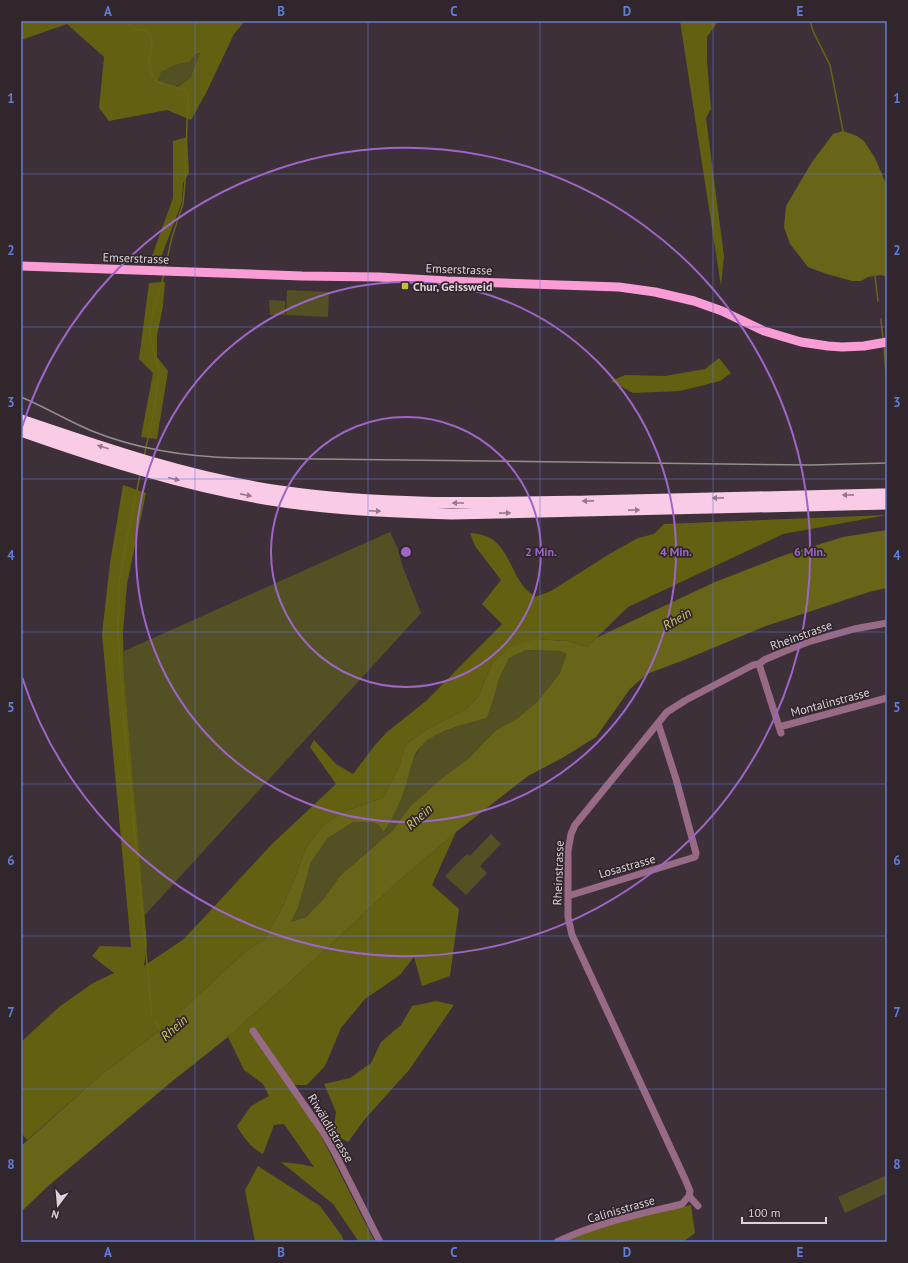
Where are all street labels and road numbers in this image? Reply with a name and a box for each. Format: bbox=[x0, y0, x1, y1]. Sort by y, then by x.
street label: Emserstrasse bbox=[102, 249, 170, 267]
street label: Emserstrasse bbox=[425, 260, 493, 278]
street label: Rheinstrasse bbox=[768, 617, 834, 653]
street label: Montalinstrasse bbox=[789, 684, 871, 720]
street label: Rheinstrasse bbox=[549, 840, 567, 906]
street label: Losastrasse bbox=[597, 851, 657, 881]
street label: Riwäldlistrasse bbox=[305, 1091, 357, 1165]
street label: Calinisstrasse bbox=[586, 1192, 656, 1226]

